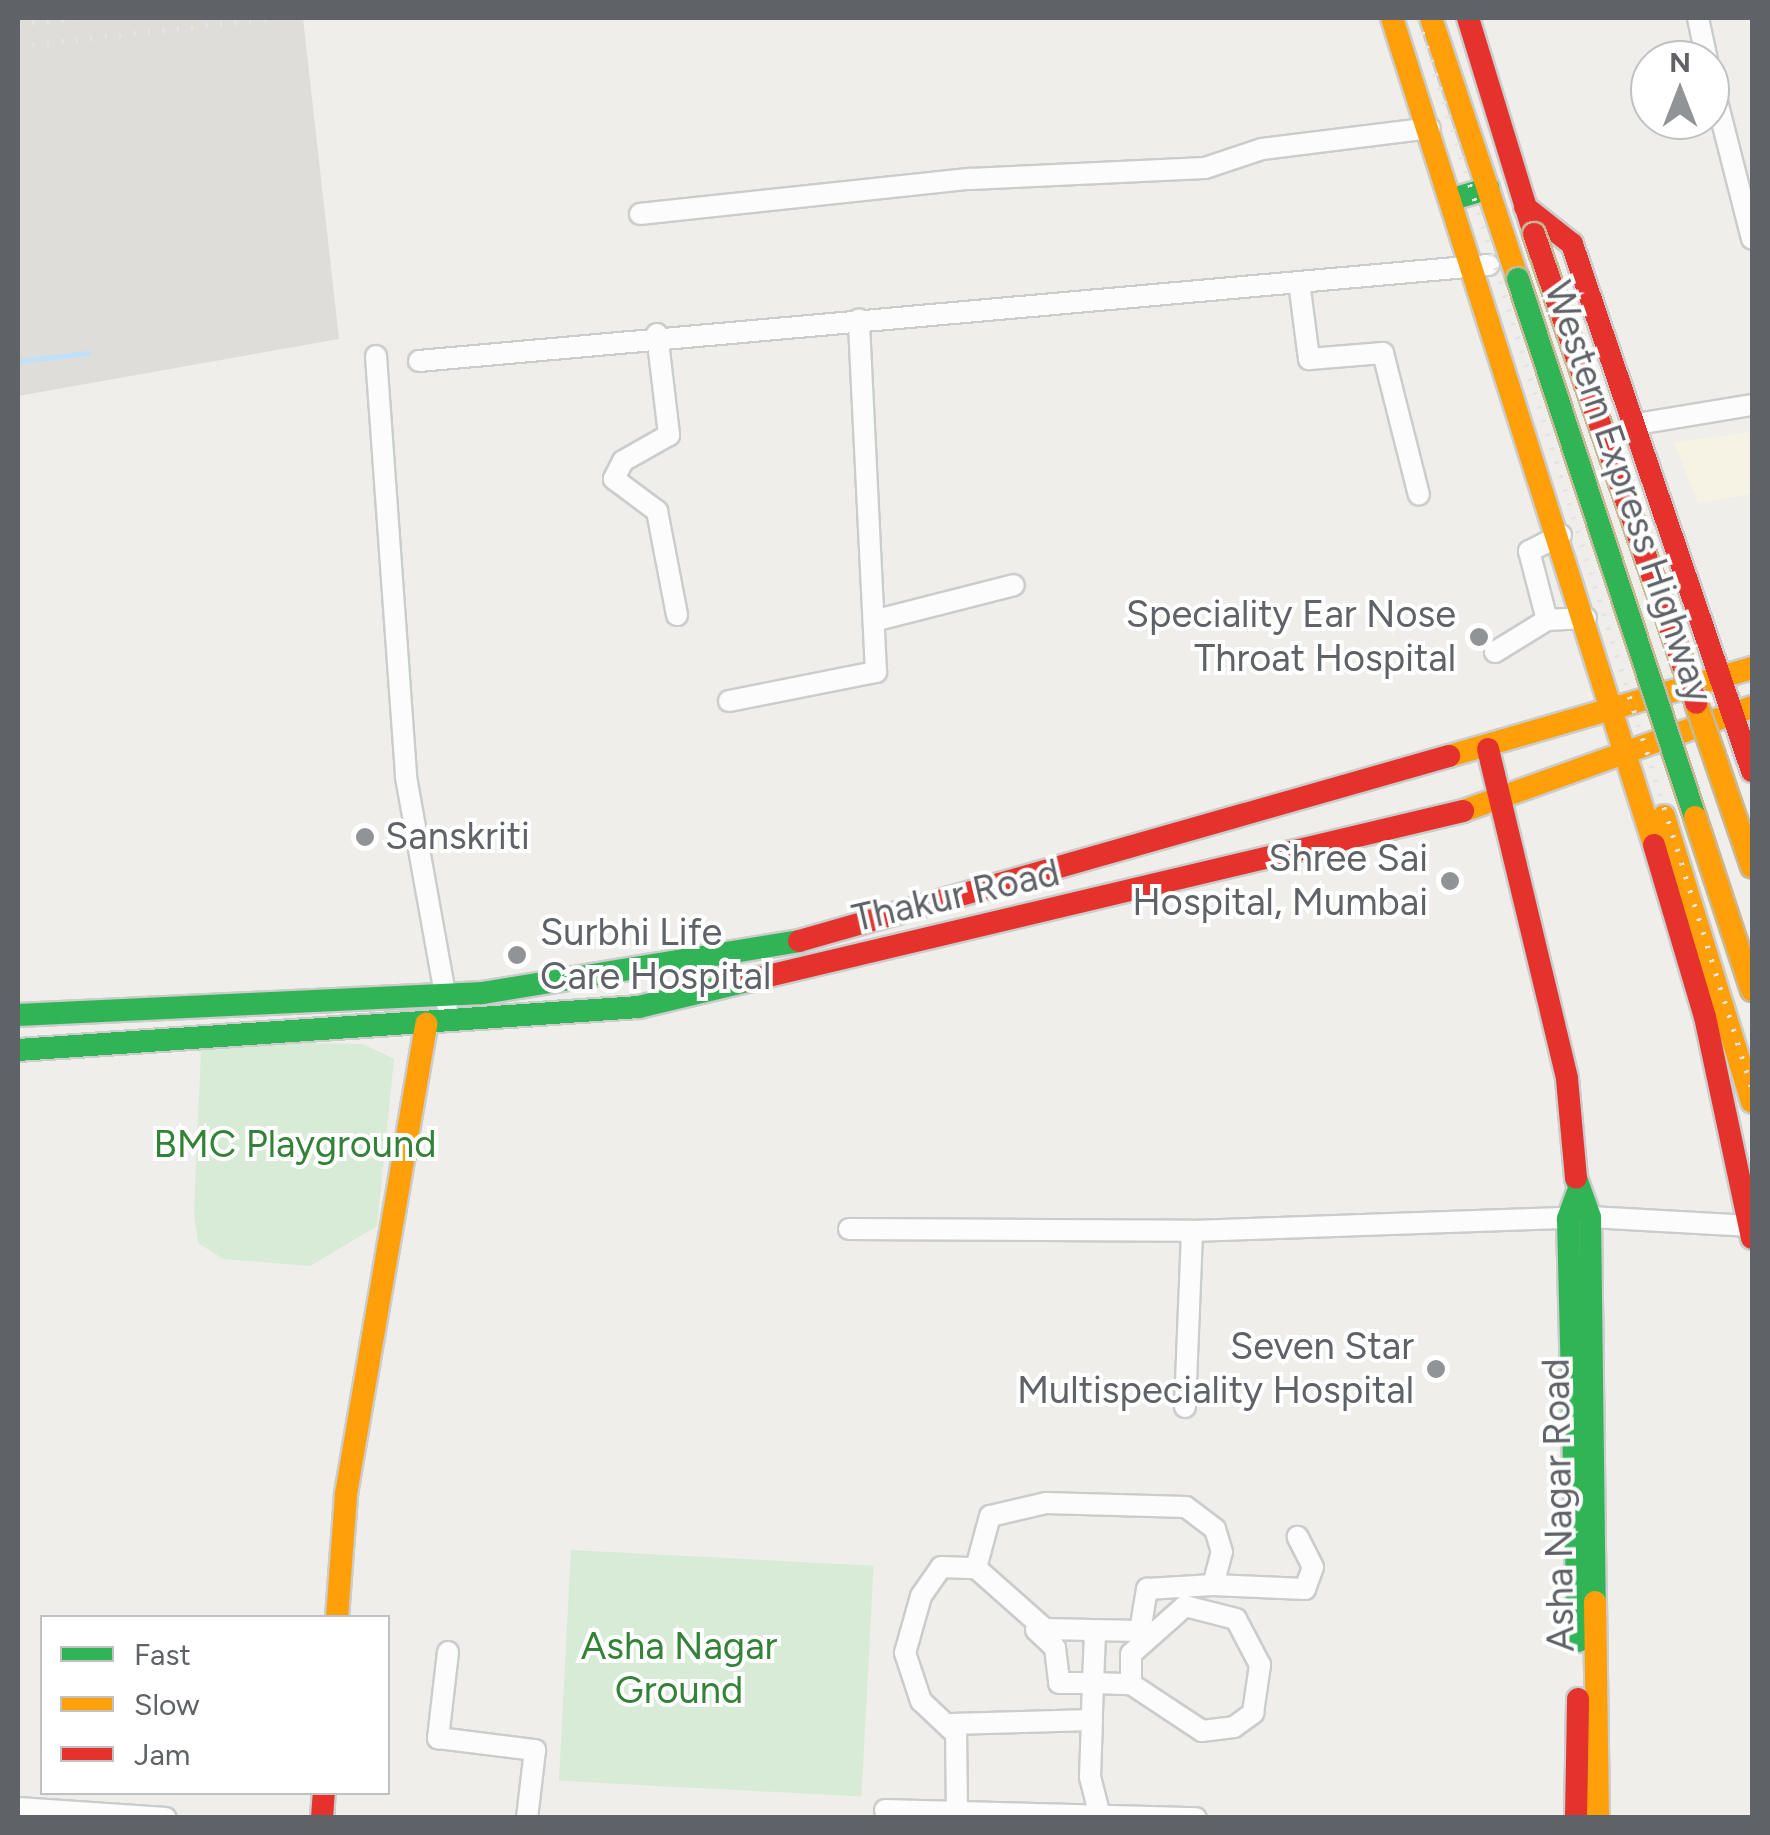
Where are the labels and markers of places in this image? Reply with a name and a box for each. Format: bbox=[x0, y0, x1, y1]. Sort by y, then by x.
place label: Speciality Ear Nose Throat Hospital bbox=[1126, 592, 1456, 682]
marker: Speciality Ear Nose Throat Hospital bbox=[1466, 624, 1492, 650]
place label: Sanskriti bbox=[385, 814, 530, 860]
marker: Sanskriti bbox=[354, 826, 376, 848]
place label: Shree Sai Hospital, Mumbai bbox=[1132, 836, 1428, 926]
marker: Shree Sai Hospital, Mumbai bbox=[1437, 868, 1463, 894]
place label: Surbhi Life Care Hospital bbox=[540, 910, 771, 999]
marker: Surbhi Life Care Hospital bbox=[504, 942, 530, 968]
place label: Seven Star Multispeciality Hospital bbox=[1017, 1324, 1414, 1414]
marker: Seven Star Multispeciality Hospital bbox=[1423, 1356, 1449, 1382]

